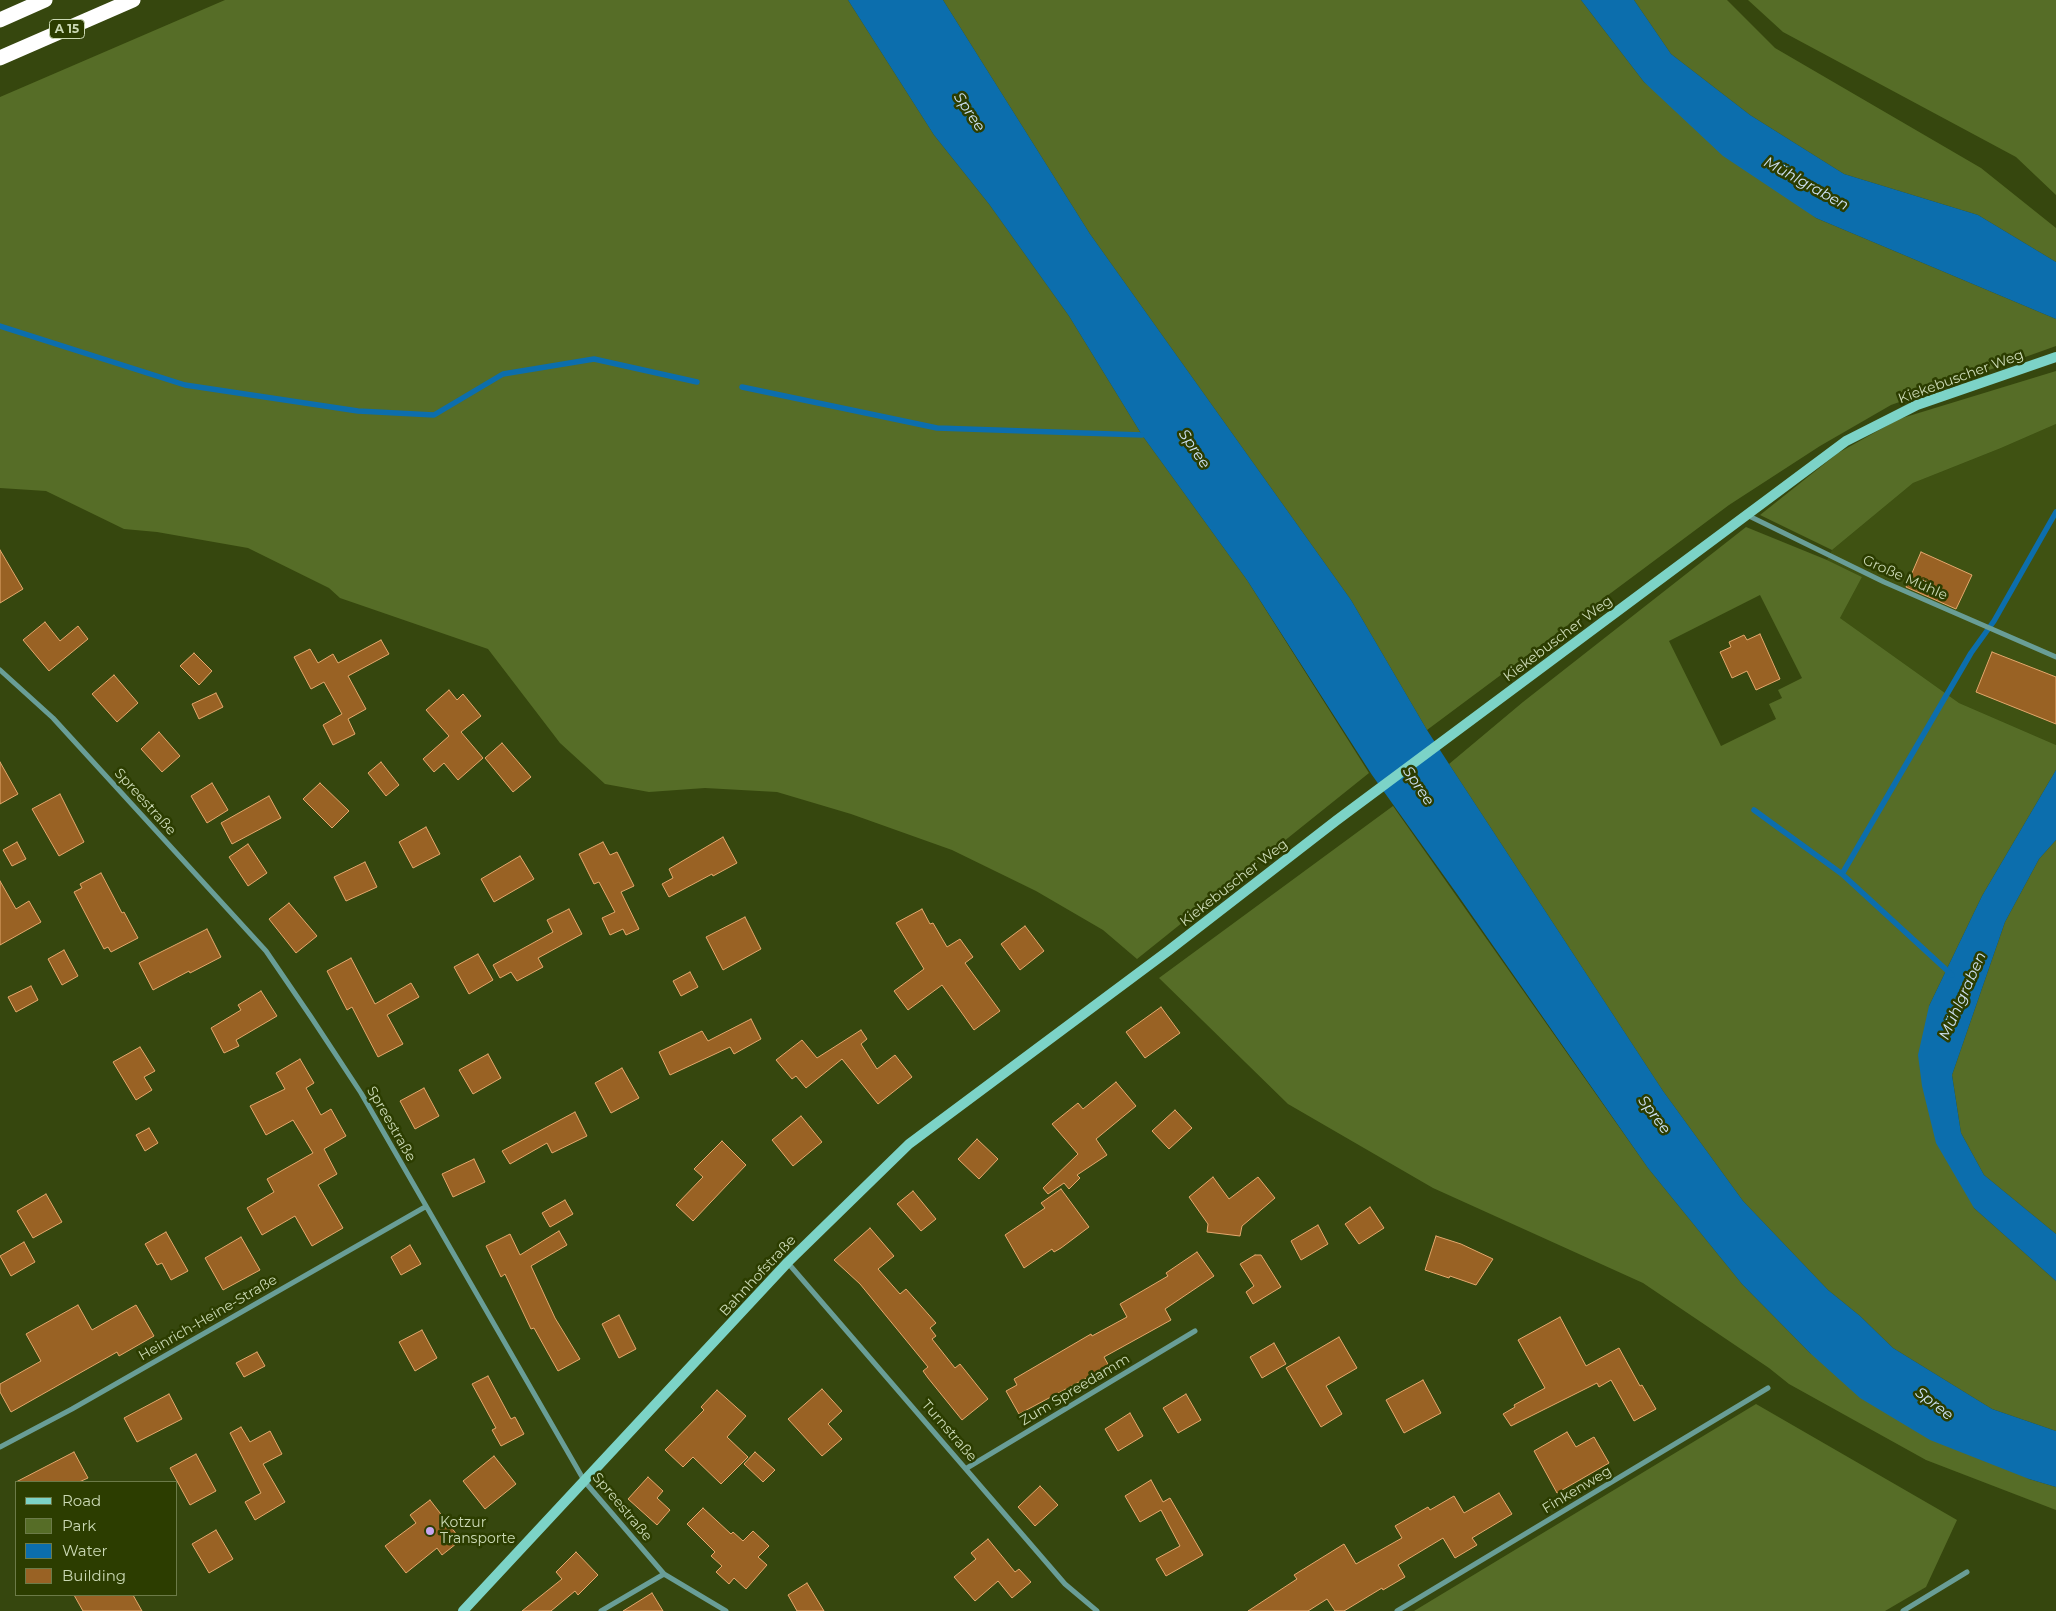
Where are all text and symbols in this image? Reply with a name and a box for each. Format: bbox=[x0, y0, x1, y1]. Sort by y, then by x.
road number: A 15 bbox=[50, 20, 84, 38]
water label: Spree bbox=[949, 89, 989, 135]
water label: Mühlgraben bbox=[1760, 153, 1852, 215]
street label: Kiekebuscher Weg bbox=[1896, 346, 2026, 408]
water label: Spree bbox=[1174, 426, 1214, 472]
street label: Große Mühle bbox=[1860, 552, 1950, 604]
street label: Kiekebuscher Weg bbox=[1500, 592, 1616, 686]
water label: Spree bbox=[1398, 763, 1438, 809]
street label: Spreestraße bbox=[111, 765, 179, 839]
street label: Kiekebuscher Weg bbox=[1177, 836, 1291, 930]
water label: Mühlgraben bbox=[1936, 949, 1990, 1043]
street label: Spreestraße bbox=[363, 1083, 419, 1165]
water label: Spree bbox=[1634, 1092, 1674, 1138]
street label: Bahnhofstraße bbox=[716, 1232, 800, 1320]
street label: Heinrich-Heine-Straße bbox=[136, 1271, 280, 1365]
street label: Zum Spreedamm bbox=[1017, 1351, 1133, 1429]
water label: Spree bbox=[1911, 1384, 1957, 1424]
street label: Turnstraße bbox=[918, 1397, 980, 1465]
street label: Finkenweg bbox=[1539, 1463, 1615, 1517]
street label: Spreestraße bbox=[589, 1469, 655, 1545]
legend bbox=[15, 1481, 178, 1596]
text: Road bbox=[62, 1491, 101, 1510]
place label: Kotzur Transporte bbox=[440, 1515, 515, 1548]
text: Park bbox=[62, 1516, 96, 1535]
marker: Kotzur Transporte bbox=[424, 1525, 436, 1537]
text: Water bbox=[62, 1541, 108, 1560]
text: Building bbox=[62, 1566, 126, 1585]

